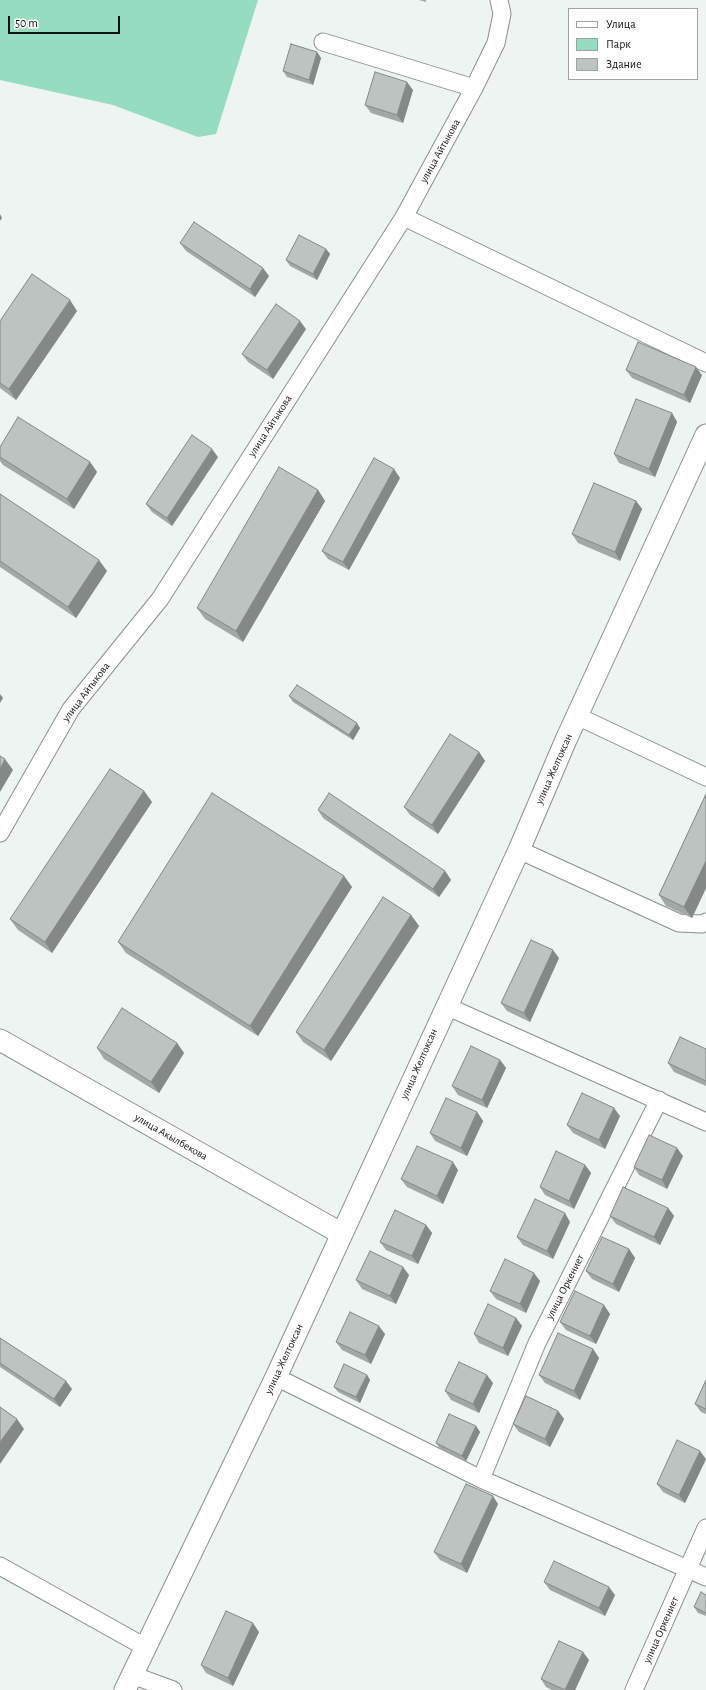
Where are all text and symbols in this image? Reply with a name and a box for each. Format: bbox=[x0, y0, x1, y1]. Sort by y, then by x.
scale bar bbox=[10, 8, 122, 34]
legend bbox=[568, 8, 698, 80]
text: 50 m bbox=[15, 17, 38, 29]
text: Улица bbox=[606, 18, 636, 30]
text: Парк bbox=[606, 38, 631, 50]
text: Здание bbox=[606, 58, 642, 70]
street label: улица Айтыкова bbox=[417, 117, 463, 185]
street label: улица Айтыкова bbox=[245, 393, 295, 459]
street label: улица Айтыкова bbox=[59, 660, 113, 724]
street label: улица Желтоксан bbox=[532, 732, 576, 806]
street label: улица Желтоксан bbox=[397, 1027, 441, 1101]
street label: улица Акылбекова bbox=[132, 1111, 210, 1163]
street label: улица Оркениет bbox=[543, 1252, 587, 1322]
street label: улица Желтоксан bbox=[262, 1322, 306, 1396]
street label: улица Оркениет bbox=[640, 1595, 682, 1665]

